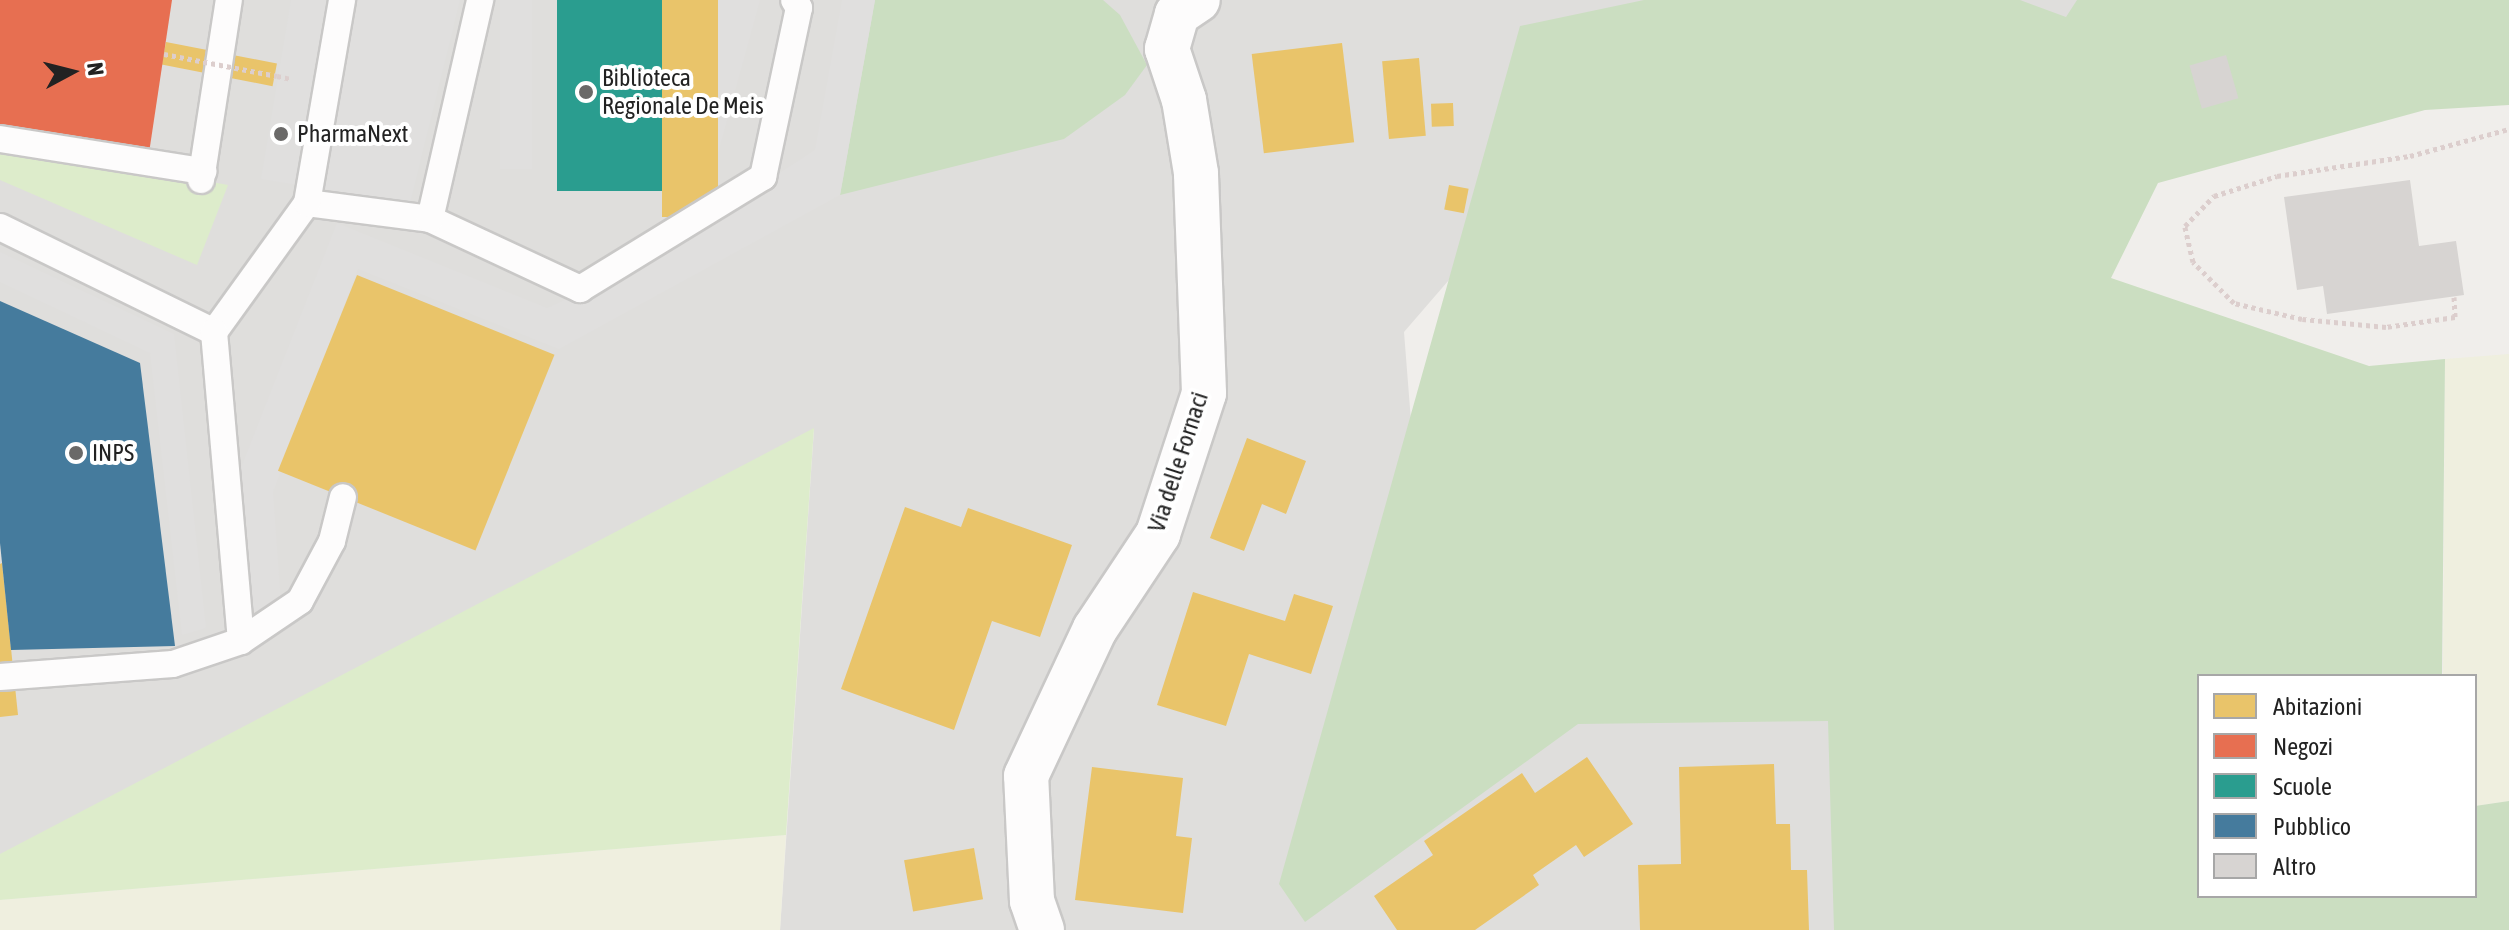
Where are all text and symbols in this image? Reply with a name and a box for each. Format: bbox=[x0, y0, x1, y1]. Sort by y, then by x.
north arrow bbox=[32, 32, 112, 112]
text: N bbox=[82, 61, 110, 77]
place label: Biblioteca Regionale De Meis bbox=[602, 64, 764, 120]
marker: Biblioteca Regionale De Meis bbox=[577, 83, 595, 101]
place label: PharmaNext bbox=[297, 120, 409, 148]
marker: PharmaNext bbox=[272, 125, 290, 143]
street label: Via delle Fornaci bbox=[1142, 388, 1214, 536]
place label: INPS bbox=[92, 439, 134, 467]
marker: INPS bbox=[67, 444, 85, 462]
legend bbox=[2197, 674, 2477, 898]
text: Abitazioni bbox=[2273, 693, 2362, 720]
text: Negozi bbox=[2273, 733, 2333, 760]
text: Scuole bbox=[2273, 773, 2332, 800]
text: Pubblico bbox=[2273, 813, 2351, 840]
text: Altro bbox=[2273, 853, 2316, 880]

